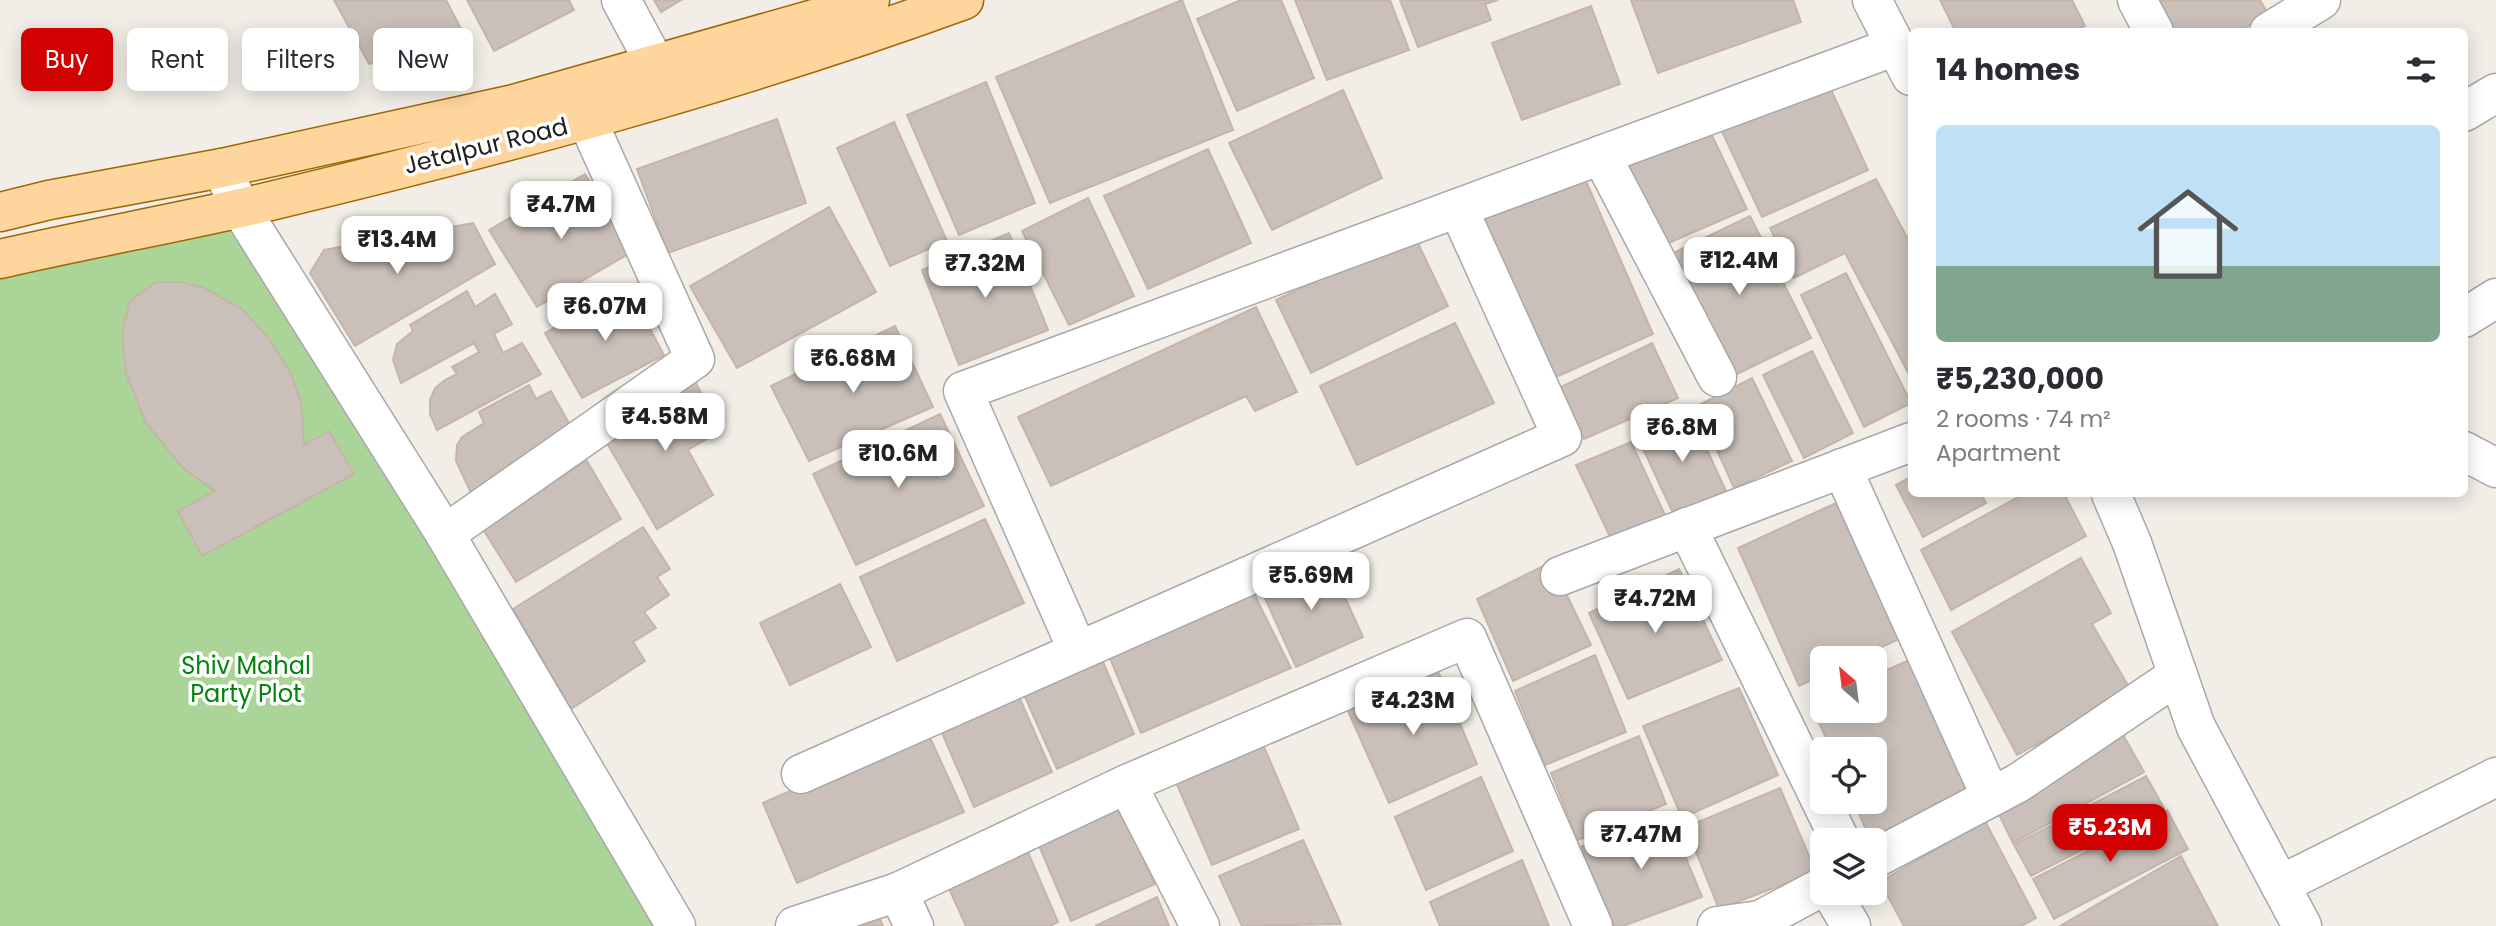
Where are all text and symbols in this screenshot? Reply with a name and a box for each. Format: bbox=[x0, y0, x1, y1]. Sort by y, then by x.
chip: Buy bbox=[21, 28, 113, 91]
chip: Rent bbox=[127, 28, 228, 91]
chip: Filters bbox=[242, 28, 359, 91]
chip: New bbox=[373, 28, 473, 91]
text: 14 homes bbox=[1936, 48, 2080, 91]
icon: filters bbox=[2402, 51, 2440, 89]
street label: Jetalpur Road bbox=[400, 109, 571, 182]
icon: home bbox=[2125, 171, 2251, 297]
pin: ₹4.7M bbox=[512, 182, 610, 241]
text: ₹4.7M bbox=[526, 188, 596, 220]
pin: ₹13.4M bbox=[340, 216, 454, 276]
text: ₹13.4M bbox=[357, 223, 437, 255]
pin: ₹12.4M bbox=[1682, 238, 1796, 297]
pin: ₹7.32M bbox=[928, 240, 1042, 300]
text: ₹12.4M bbox=[1700, 244, 1778, 276]
text: ₹7.32M bbox=[945, 247, 1025, 279]
pin: ₹6.07M bbox=[548, 284, 662, 343]
text: ₹6.07M bbox=[563, 290, 647, 322]
pin: ₹6.68M bbox=[796, 336, 910, 395]
text: ₹6.68M bbox=[810, 342, 896, 374]
text: ₹5,230,000 bbox=[1936, 357, 2104, 400]
pin: ₹4.58M bbox=[608, 393, 722, 453]
text: ₹4.58M bbox=[622, 400, 708, 432]
text: 2 rooms · 74 m² bbox=[1936, 403, 2111, 435]
pin: ₹6.8M bbox=[1633, 405, 1731, 464]
text: ₹6.8M bbox=[1647, 411, 1717, 443]
pin: ₹10.6M bbox=[841, 430, 955, 490]
text: ₹10.6M bbox=[858, 437, 938, 469]
text: Apartment bbox=[1936, 437, 2061, 469]
pin: ₹5.69M bbox=[1254, 552, 1368, 612]
text: ₹5.69M bbox=[1268, 559, 1354, 591]
pin: ₹4.72M bbox=[1598, 576, 1712, 635]
text: ₹4.72M bbox=[1614, 582, 1696, 614]
north arrow bbox=[1810, 646, 1886, 723]
map controls bbox=[1810, 646, 1887, 905]
park label: Shiv Mahal Party Plot bbox=[181, 649, 311, 710]
pin: ₹4.23M bbox=[1356, 678, 1470, 737]
text: ₹4.23M bbox=[1371, 684, 1455, 716]
button: locate bbox=[1810, 737, 1887, 814]
pin: ₹5.23M bbox=[2053, 804, 2167, 864]
text: ₹5.23M bbox=[2068, 811, 2152, 843]
pin: ₹7.47M bbox=[1584, 812, 1698, 871]
text: ₹7.47M bbox=[1600, 818, 1682, 850]
button: layers bbox=[1810, 828, 1887, 905]

